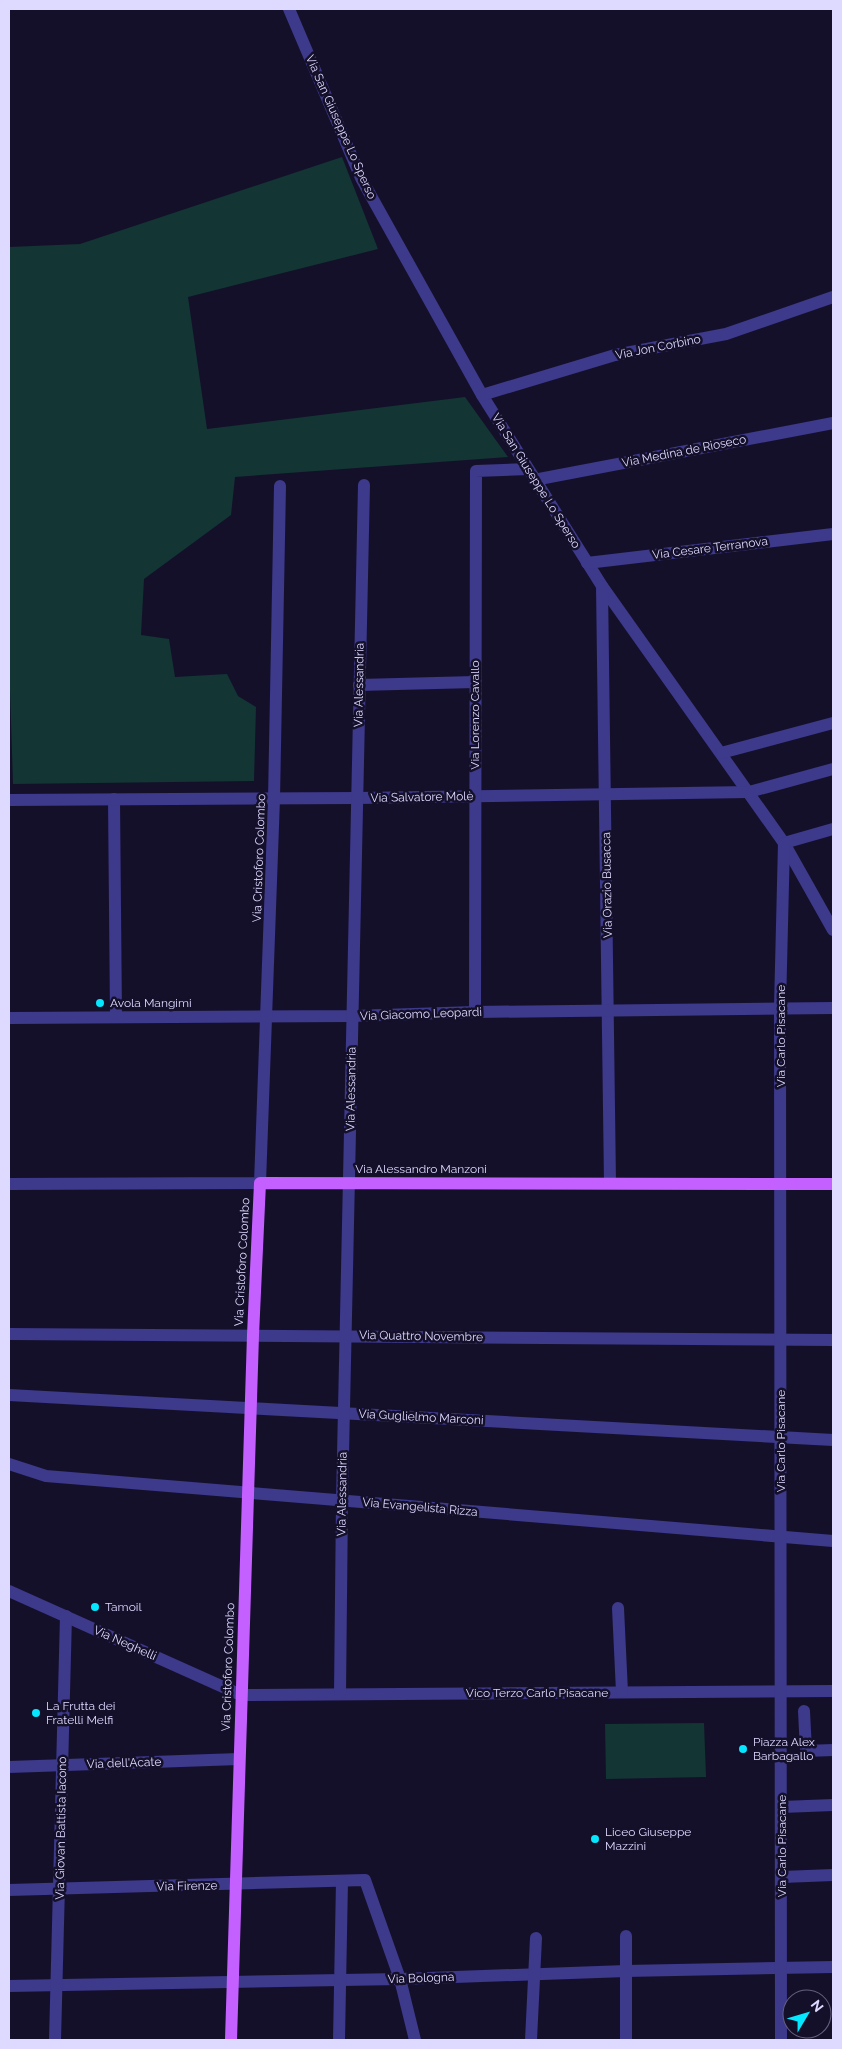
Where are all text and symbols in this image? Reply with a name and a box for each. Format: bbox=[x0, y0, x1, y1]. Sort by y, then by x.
street label: Via San Giuseppe Lo Sperso bbox=[303, 53, 379, 201]
street label: Via Jon Corbino bbox=[614, 332, 702, 362]
street label: Via San Giuseppe Lo Sperso bbox=[489, 411, 583, 551]
street label: Via Medina de Rioseco bbox=[621, 432, 747, 470]
street label: Via Cesare Terranova bbox=[651, 534, 769, 562]
street label: Via Alessandria bbox=[351, 643, 367, 727]
street label: Via Lorenzo Cavallo bbox=[468, 660, 482, 770]
street label: Via Salvatore Molè bbox=[370, 789, 474, 805]
street label: Via Cristoforo Colombo bbox=[250, 793, 268, 923]
street label: Via Orazio Busacca bbox=[599, 832, 615, 938]
street label: Via Carlo Pisacane bbox=[774, 985, 788, 1087]
place label: Avola Mangimi bbox=[110, 996, 192, 1010]
marker: Avola Mangimi bbox=[94, 997, 106, 1009]
street label: Via Giacomo Leopardi bbox=[360, 1005, 482, 1023]
street label: Via Alessandria bbox=[343, 1047, 359, 1131]
street label: Via Alessandro Manzoni bbox=[355, 1162, 487, 1176]
street label: Via Cristoforo Colombo bbox=[232, 1197, 252, 1327]
street label: Via Quattro Novembre bbox=[359, 1328, 483, 1344]
street label: Via Carlo Pisacane bbox=[774, 1390, 788, 1492]
street label: Via Guglielmo Marconi bbox=[358, 1407, 484, 1427]
street label: Via Alessandria bbox=[334, 1452, 350, 1536]
street label: Via Evangelista Rizza bbox=[362, 1495, 478, 1519]
place label: Tamoil bbox=[105, 1600, 142, 1614]
marker: Tamoil bbox=[89, 1601, 101, 1613]
street label: Via Cristoforo Colombo bbox=[219, 1602, 237, 1732]
street label: Via Neghelli bbox=[91, 1623, 159, 1663]
street label: Vico Terzo Carlo Pisacane bbox=[466, 1686, 608, 1700]
place label: La Frutta dei Fratelli Melfi bbox=[46, 1699, 115, 1727]
marker: La Frutta dei Fratelli Melfi bbox=[30, 1707, 42, 1719]
place label: Piazza Alex Barbagallo bbox=[753, 1735, 815, 1763]
marker: Piazza Alex Barbagallo bbox=[737, 1743, 749, 1755]
street label: Via dell'Acate bbox=[86, 1755, 162, 1771]
street label: Via Giovan Battista Iacono bbox=[53, 1756, 69, 1900]
street label: Via Carlo Pisacane bbox=[775, 1795, 789, 1897]
place label: Liceo Giuseppe Mazzini bbox=[605, 1825, 691, 1853]
marker: Liceo Giuseppe Mazzini bbox=[589, 1833, 601, 1845]
street label: Via Firenze bbox=[156, 1878, 218, 1894]
street label: Via Bologna bbox=[387, 1970, 455, 1986]
north arrow bbox=[782, 1989, 832, 2039]
text: N bbox=[808, 1997, 827, 2015]

